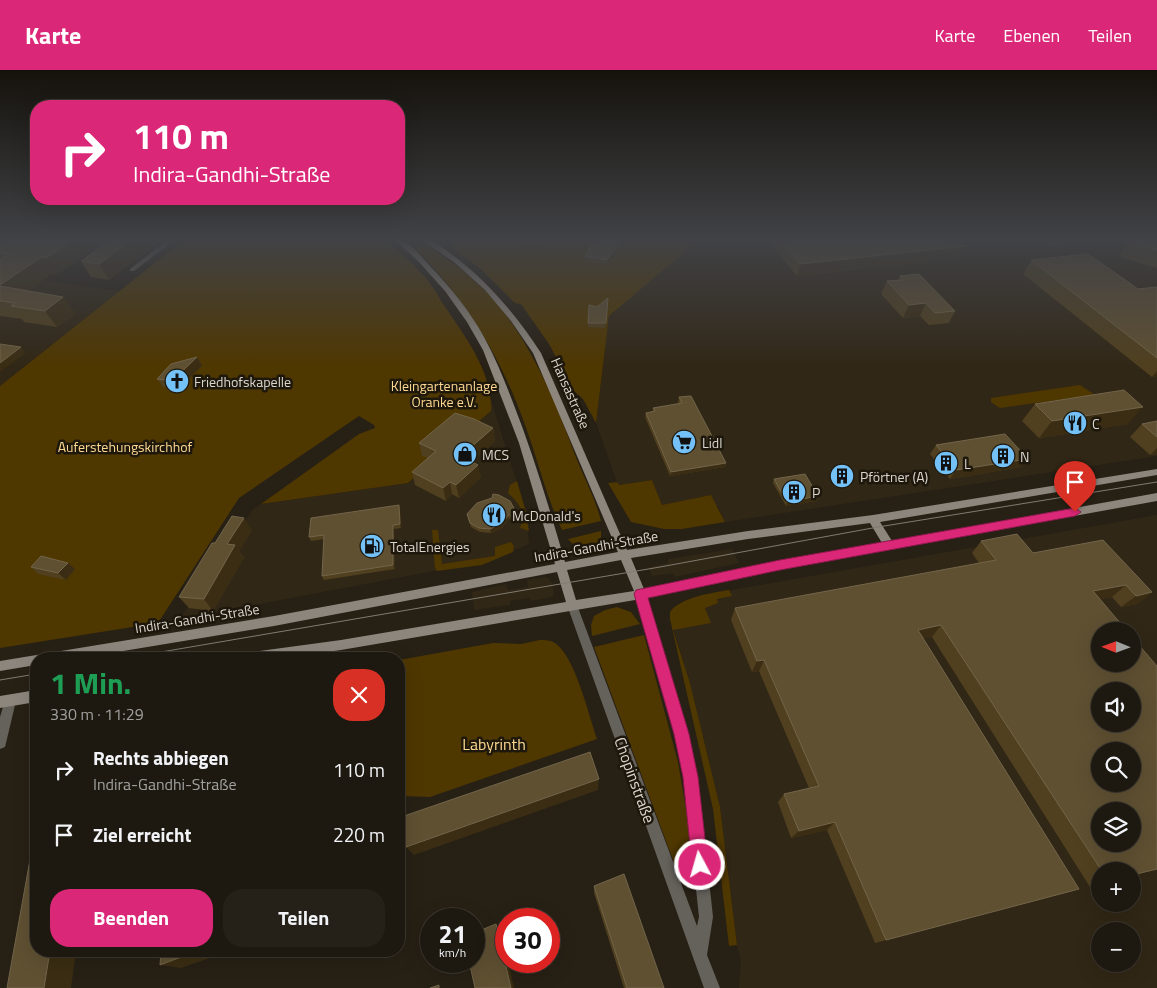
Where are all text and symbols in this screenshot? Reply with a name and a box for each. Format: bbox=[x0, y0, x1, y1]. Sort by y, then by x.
text: Karte bbox=[25, 17, 81, 53]
text: Karte bbox=[934, 22, 975, 49]
text: Ebenen bbox=[1003, 22, 1060, 49]
text: Teilen bbox=[1088, 22, 1132, 49]
text: 110 m bbox=[133, 109, 229, 163]
icon: right bbox=[50, 120, 115, 185]
text: Indira-Gandhi-Straße bbox=[133, 157, 330, 191]
street label: Hansastraße bbox=[546, 354, 596, 432]
church icon: Friedhofskapelle bbox=[164, 368, 190, 394]
place label: Friedhofskapelle bbox=[194, 371, 291, 392]
park label: Kleingartenanlage Oranke e.V. bbox=[391, 375, 497, 412]
restaurant icon: C bbox=[1062, 410, 1088, 436]
place label: C bbox=[1092, 413, 1100, 434]
supermarket icon: Lidl bbox=[671, 429, 697, 455]
place label: Lidl bbox=[702, 432, 722, 453]
park label: Auferstehungskirchhof bbox=[58, 436, 193, 457]
shop icon: MCS bbox=[452, 441, 478, 467]
building icon: N bbox=[990, 443, 1016, 469]
place label: MCS bbox=[482, 444, 509, 465]
place label: N bbox=[1020, 446, 1029, 467]
building icon: L bbox=[933, 450, 959, 476]
place label: L bbox=[964, 453, 971, 474]
pin bbox=[1054, 461, 1096, 512]
building icon: Pförtner (A) bbox=[829, 463, 855, 489]
place label: Pförtner (A) bbox=[860, 466, 928, 487]
icon: arrive bbox=[1061, 468, 1089, 496]
building icon: P bbox=[781, 479, 807, 505]
place label: P bbox=[812, 482, 820, 503]
restaurant icon: McDonald's bbox=[481, 502, 507, 528]
place label: McDonald's bbox=[512, 505, 581, 526]
street label: Indira-Gandhi-Straße bbox=[532, 525, 660, 567]
fuel station icon: TotalEnergies bbox=[359, 533, 385, 559]
place label: TotalEnergies bbox=[390, 536, 470, 557]
street label: Indira-Gandhi-Straße bbox=[133, 598, 261, 638]
north arrow bbox=[1091, 622, 1141, 672]
map controls bbox=[1091, 622, 1141, 972]
text: 1 Min. bbox=[50, 660, 131, 706]
button: close bbox=[333, 669, 385, 721]
button: sound bbox=[1091, 682, 1141, 732]
text: 330 m · 11:29 bbox=[50, 702, 144, 726]
park label: Labyrinth bbox=[462, 732, 526, 756]
street label: Chopinstraße bbox=[608, 734, 662, 826]
button: search bbox=[1091, 742, 1141, 792]
text: Rechts abbiegen bbox=[93, 743, 229, 772]
text: 110 m bbox=[333, 755, 385, 784]
icon: right bbox=[50, 756, 78, 784]
text: Indira-Gandhi-Straße bbox=[93, 772, 237, 796]
button: layers bbox=[1091, 802, 1141, 852]
text: Ziel erreicht bbox=[93, 820, 191, 849]
text: 220 m bbox=[333, 820, 385, 849]
icon: arrive bbox=[50, 821, 78, 849]
position arrow bbox=[673, 838, 725, 890]
button: + bbox=[1091, 862, 1141, 912]
button: Beenden bbox=[50, 889, 213, 947]
button: Teilen bbox=[223, 889, 385, 947]
speed limit sign: 30 bbox=[495, 908, 560, 973]
text: 21 bbox=[438, 915, 467, 953]
button: − bbox=[1091, 922, 1141, 972]
text: km/h bbox=[439, 943, 466, 962]

